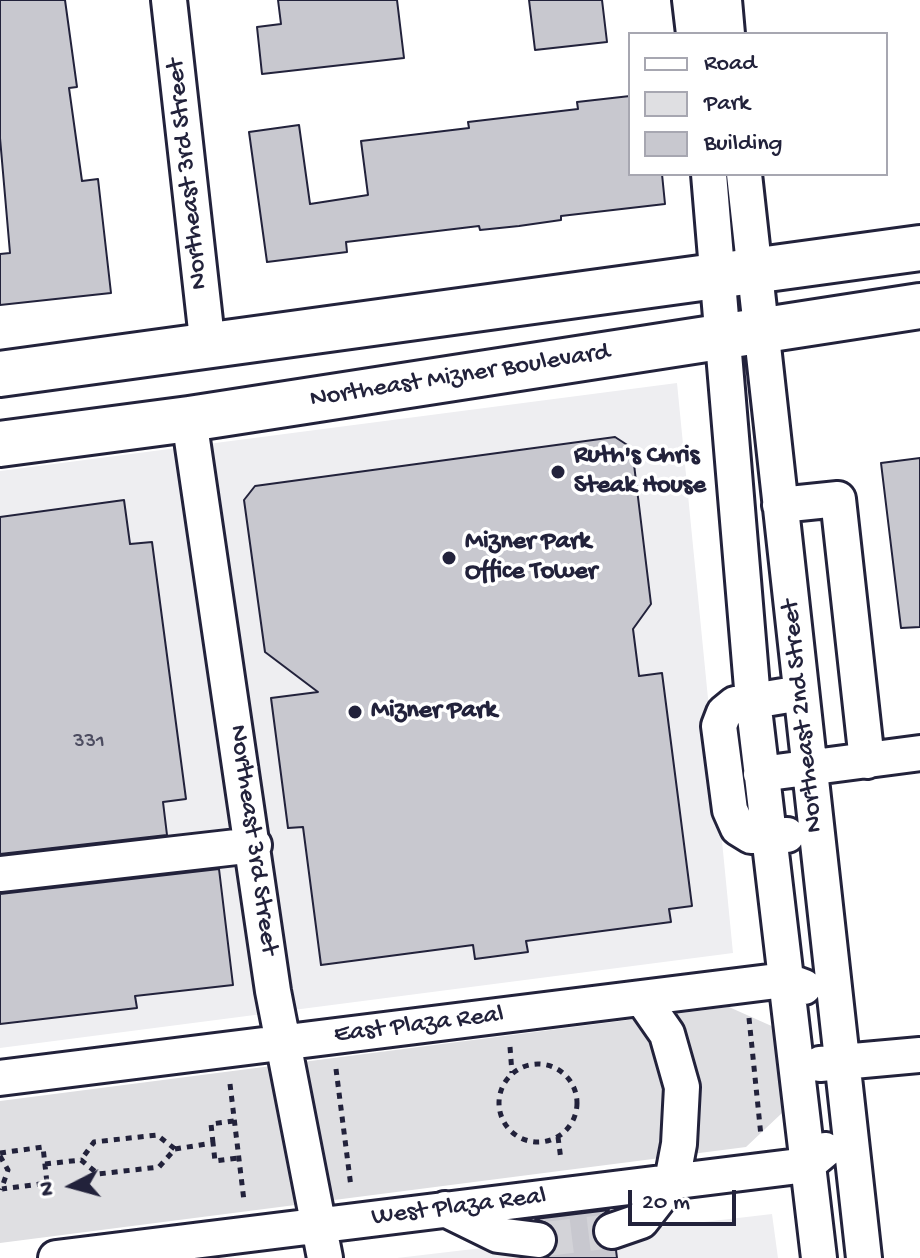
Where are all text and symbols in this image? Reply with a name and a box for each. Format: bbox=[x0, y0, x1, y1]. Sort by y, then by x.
legend bbox=[628, 32, 888, 176]
text: Road bbox=[704, 50, 756, 79]
street label: Northeast 3rd Street bbox=[161, 57, 217, 291]
text: Park bbox=[704, 90, 750, 119]
text: Building bbox=[704, 130, 782, 159]
street label: Northeast Mizner Boulevard bbox=[308, 338, 612, 416]
place label: Ruth's Chris Steak House bbox=[574, 441, 706, 502]
marker: Ruth's Chris Steak House bbox=[549, 463, 567, 481]
place label: Mizner Park Office Tower bbox=[465, 527, 597, 588]
marker: Mizner Park Office Tower bbox=[440, 549, 458, 567]
street label: Northeast 2nd Street bbox=[776, 598, 832, 834]
place label: Mizner Park bbox=[371, 696, 497, 728]
marker: Mizner Park bbox=[346, 703, 364, 721]
street label: Northeast 3rd Street bbox=[220, 723, 284, 957]
house number: 331 bbox=[73, 730, 105, 756]
street label: East Plaza Real bbox=[332, 1000, 506, 1052]
north arrow bbox=[32, 1146, 112, 1226]
scale bar bbox=[632, 1174, 740, 1224]
text: N bbox=[34, 1180, 62, 1197]
street label: West Plaza Real bbox=[370, 1182, 548, 1234]
text: 20 m bbox=[642, 1189, 690, 1218]

